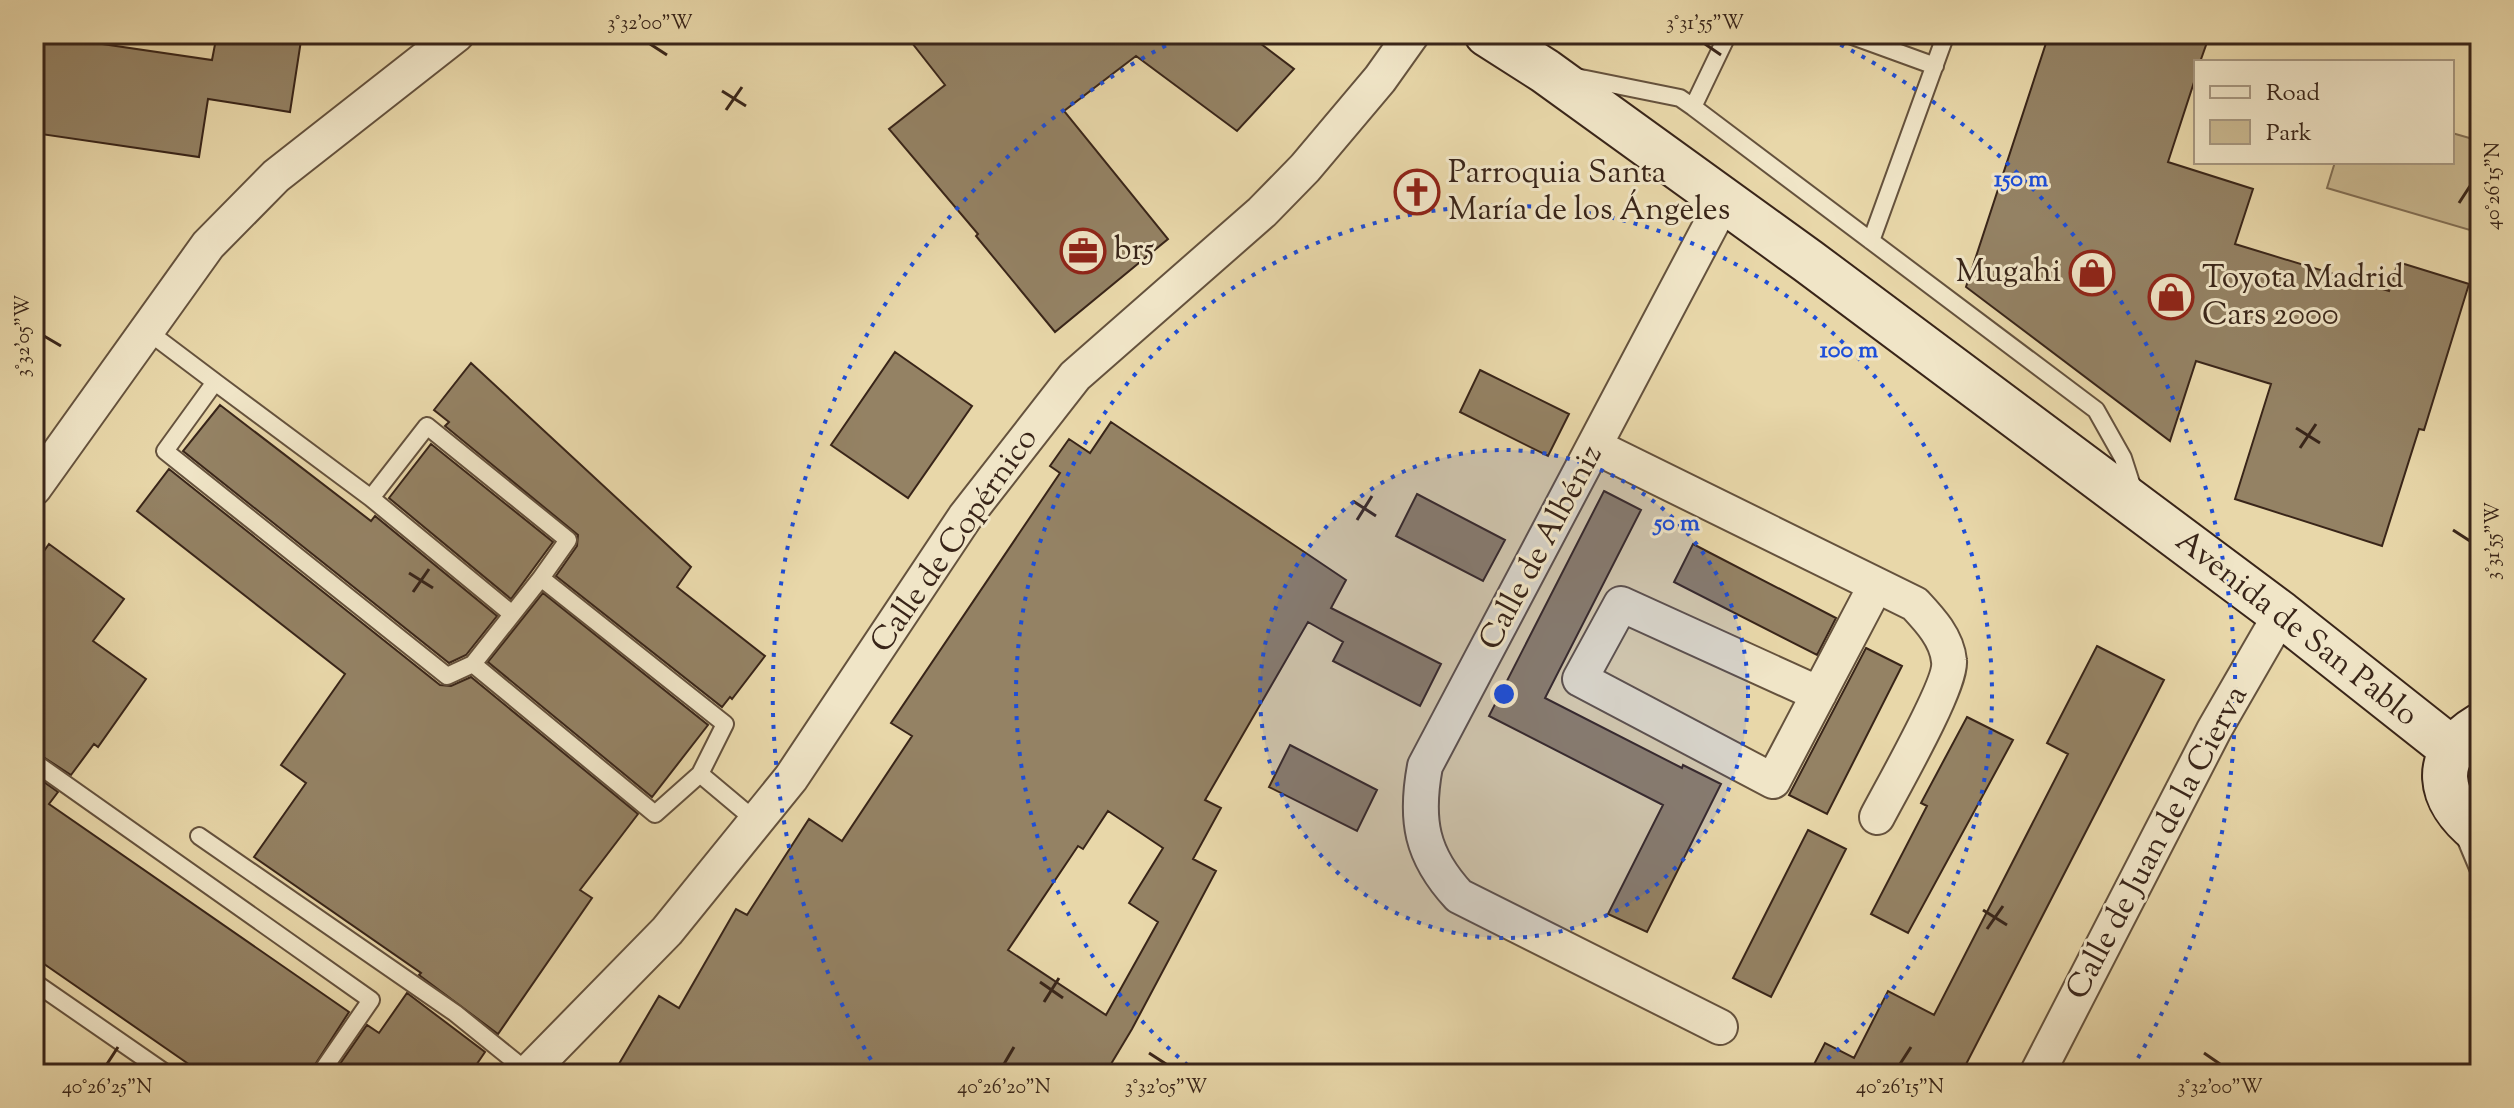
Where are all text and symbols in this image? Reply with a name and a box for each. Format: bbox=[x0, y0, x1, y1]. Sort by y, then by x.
text: 3°32'00"W bbox=[607, 10, 693, 39]
text: 3°31'55"W bbox=[1666, 10, 1744, 39]
legend bbox=[2194, 60, 2454, 164]
text: Road bbox=[2266, 77, 2320, 111]
text: Park bbox=[2266, 117, 2312, 151]
text: 40°26'15"N bbox=[2480, 142, 2509, 230]
place label: Parroquia Santa María de los Ángeles bbox=[1448, 151, 1730, 234]
text: 150 m bbox=[1994, 163, 2048, 197]
church icon: Parroquia Santa María de los Ángeles bbox=[1393, 168, 1441, 216]
office icon: br5 bbox=[1059, 227, 1107, 275]
place label: br5 bbox=[1114, 228, 1155, 274]
shop icon: Mugahi bbox=[2068, 249, 2116, 297]
place label: Mugahi bbox=[1955, 250, 2061, 296]
place label: Toyota Madrid Cars 2000 bbox=[2202, 256, 2404, 339]
shop icon: Toyota Madrid Cars 2000 bbox=[2147, 273, 2195, 321]
text: 3°32'05"W bbox=[10, 295, 39, 377]
text: 100 m bbox=[1820, 334, 1878, 368]
street label: Calle de Copérnico bbox=[860, 419, 1050, 663]
street label: Calle de Albéniz bbox=[1469, 437, 1615, 659]
text: 3°31'55"W bbox=[2480, 502, 2509, 580]
text: 50 m bbox=[1652, 507, 1700, 541]
street label: Avenida de San Pablo bbox=[2165, 519, 2427, 739]
street label: Calle de Juan de la Cierva bbox=[2056, 678, 2261, 1008]
centre of rings bbox=[1490, 680, 1518, 708]
text: 40°26'25"N bbox=[62, 1074, 152, 1103]
text: 40°26'20"N bbox=[957, 1074, 1051, 1103]
text: 3°32'05"W bbox=[1125, 1074, 1207, 1103]
text: 40°26'15"N bbox=[1856, 1074, 1944, 1103]
text: 3°32'00"W bbox=[2177, 1074, 2263, 1103]

